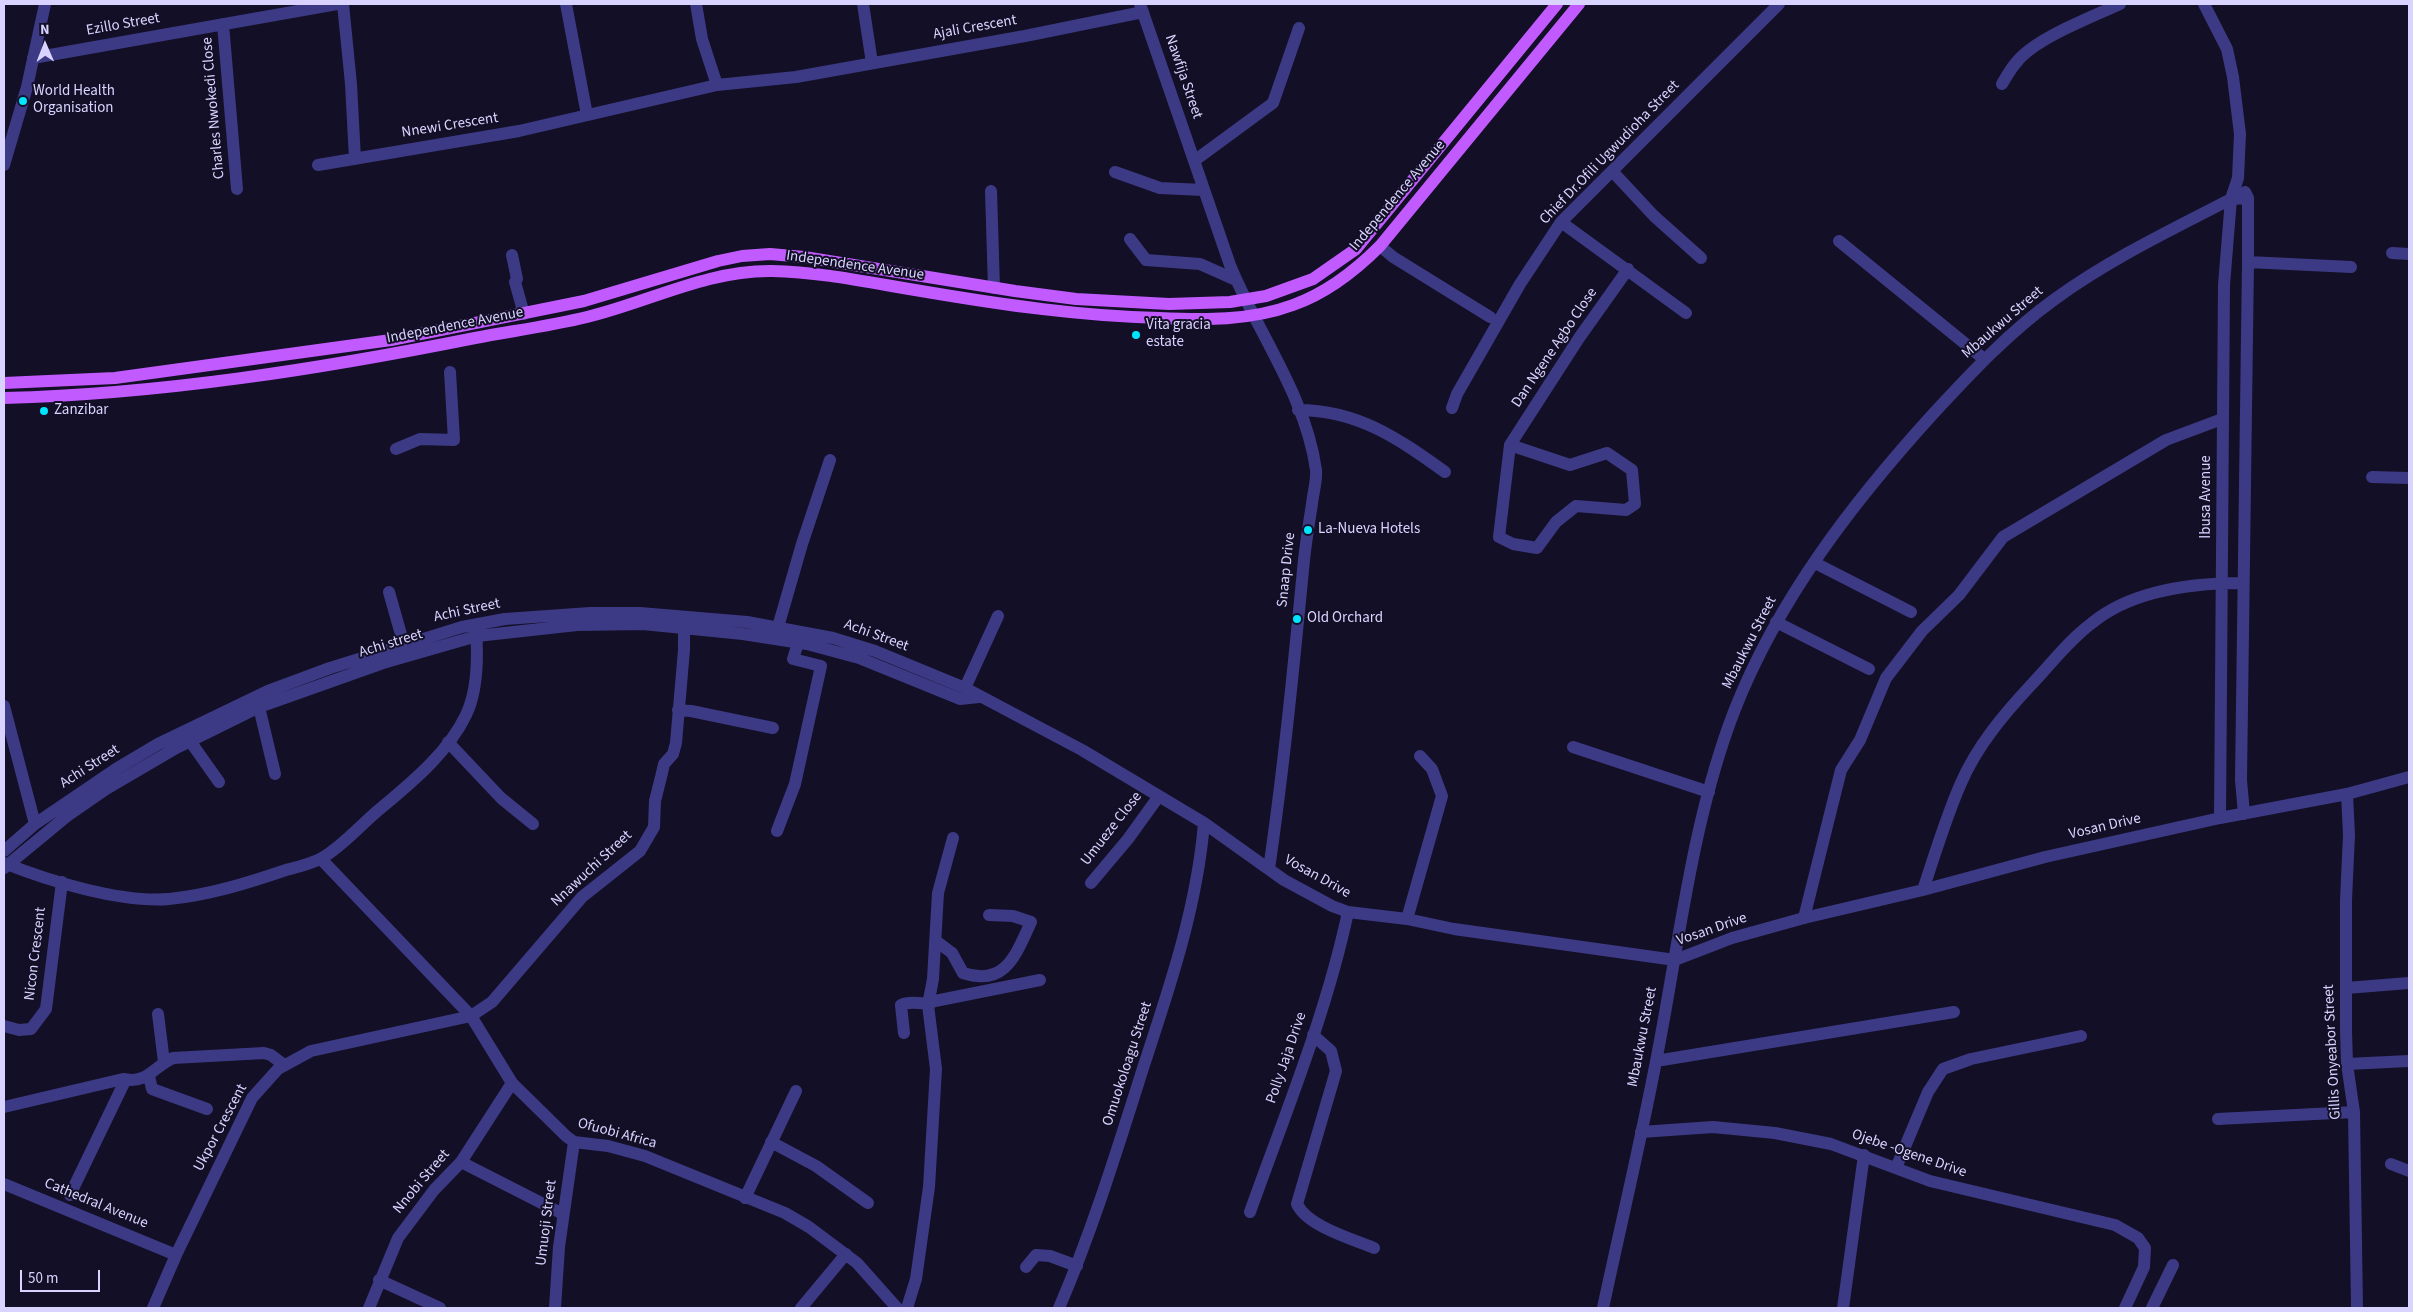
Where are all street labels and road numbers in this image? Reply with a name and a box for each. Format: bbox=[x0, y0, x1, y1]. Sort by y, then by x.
street label: Ezillo Street bbox=[85, 10, 161, 40]
street label: Ajali Crescent bbox=[932, 12, 1018, 44]
street label: Nawfija Street bbox=[1160, 32, 1206, 122]
street label: Charles Nwokedi Close bbox=[199, 36, 229, 180]
street label: Chief Dr.Ofili Ugwudioha Street bbox=[1536, 77, 1684, 229]
street label: Nnewi Crescent bbox=[400, 109, 500, 143]
street label: Independence Avenue bbox=[1346, 137, 1450, 255]
street label: Independence Avenue bbox=[785, 247, 925, 285]
street label: Mbaukwu Street bbox=[1959, 283, 2047, 363]
street label: Dan Ngene Agbo Close bbox=[1508, 285, 1602, 411]
street label: Independence Avenue bbox=[385, 304, 525, 348]
street label: Ibusa Avenue bbox=[2198, 455, 2216, 539]
street label: Snaap Drive bbox=[1274, 532, 1300, 608]
street label: Mbaukwu Street bbox=[1719, 594, 1781, 692]
street label: Achi Street bbox=[432, 595, 502, 627]
street label: Achi Street bbox=[841, 616, 911, 656]
street label: Achi street bbox=[357, 626, 425, 662]
street label: Achi Street bbox=[57, 741, 123, 793]
street label: Umueze Close bbox=[1078, 789, 1146, 869]
street label: Vosan Drive bbox=[2067, 810, 2143, 844]
street label: Nnawuchi Street bbox=[548, 827, 636, 911]
street label: Vosan Drive bbox=[1281, 851, 1353, 903]
street label: Nicon Crescent bbox=[21, 906, 51, 1002]
street label: Vosan Drive bbox=[1674, 910, 1750, 950]
street label: Gillis Onyeabor Street bbox=[2320, 984, 2346, 1120]
street label: Mbaukwu Street bbox=[1624, 985, 1662, 1089]
street label: Omuokoloagu Street bbox=[1099, 1000, 1157, 1128]
street label: Polly Jaja Drive bbox=[1263, 1010, 1311, 1106]
street label: Ukpor Crescent bbox=[190, 1081, 252, 1175]
street label: Ofuobi Africa bbox=[575, 1115, 659, 1153]
street label: Ojebe -Ogene Drive bbox=[1849, 1126, 1969, 1182]
street label: Nnobi Street bbox=[390, 1146, 454, 1218]
street label: Cathedral Avenue bbox=[41, 1175, 151, 1233]
street label: Umuoji Street bbox=[533, 1179, 561, 1267]

